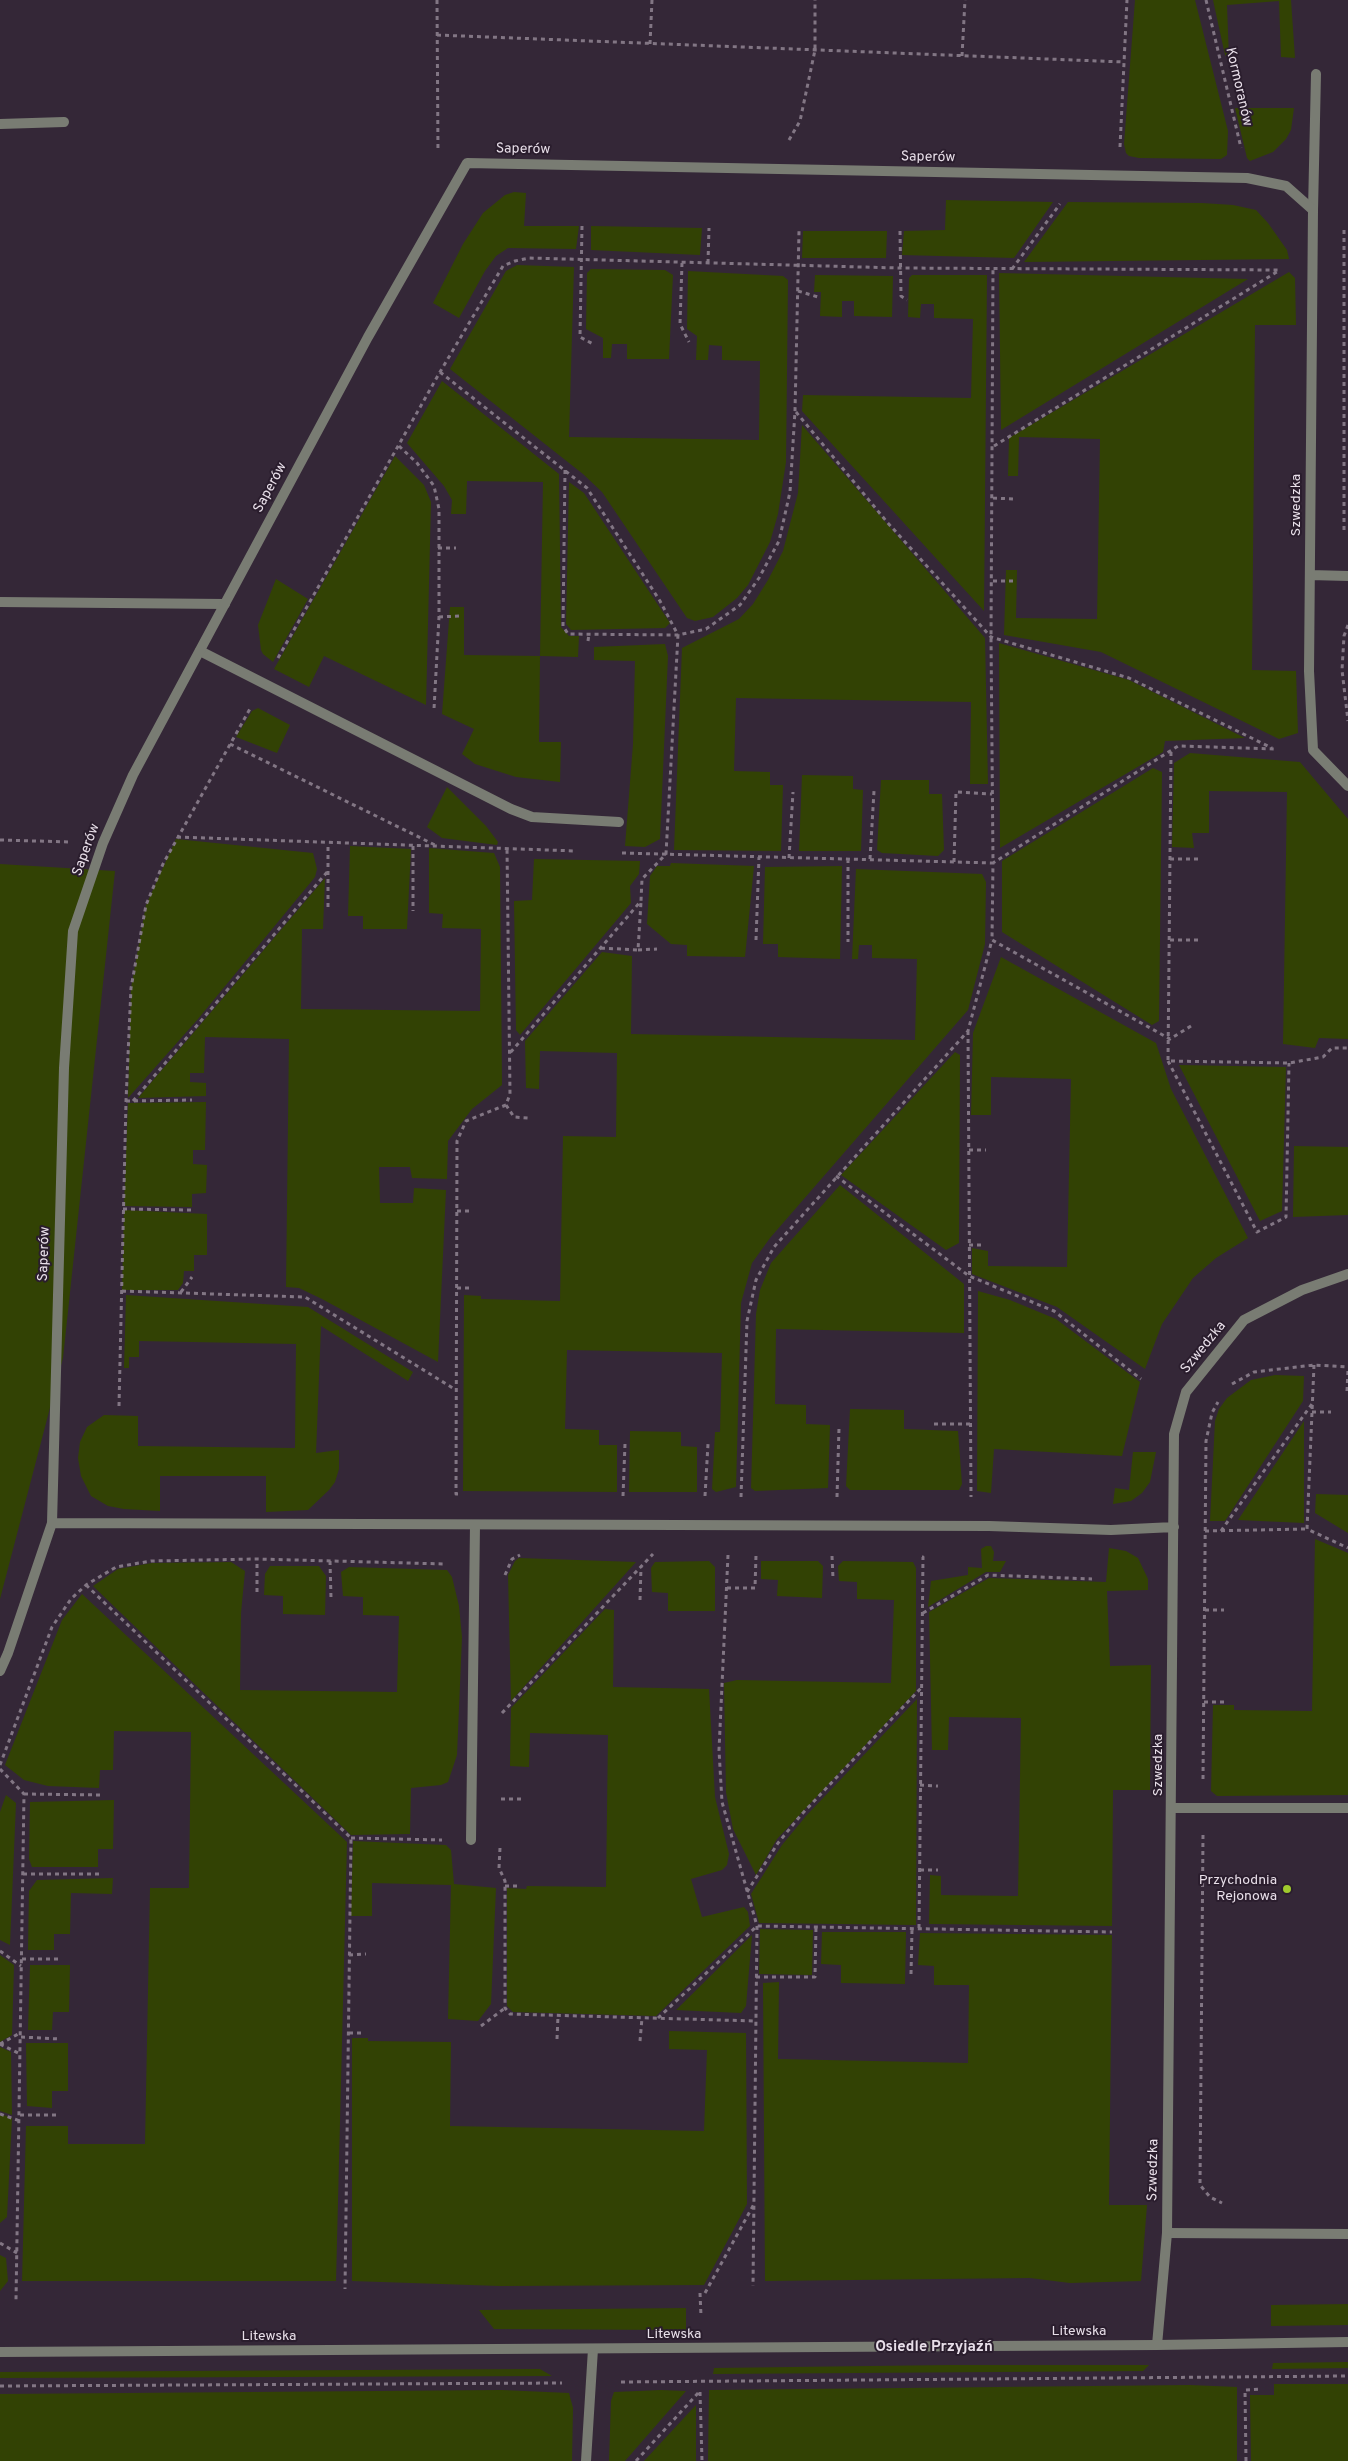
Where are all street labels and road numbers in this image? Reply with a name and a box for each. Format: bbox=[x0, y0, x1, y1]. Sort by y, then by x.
street label: Kormoranów bbox=[1221, 46, 1255, 128]
street label: Saperów bbox=[496, 141, 550, 159]
street label: Saperów bbox=[901, 149, 955, 167]
street label: Saperów bbox=[251, 460, 291, 516]
street label: Szwedzka bbox=[1289, 474, 1305, 536]
street label: Saperów bbox=[70, 821, 104, 879]
street label: Saperów bbox=[36, 1226, 54, 1282]
street label: Szwedzka bbox=[1178, 1318, 1230, 1378]
street label: Szwedzka bbox=[1151, 1734, 1167, 1796]
street label: Szwedzka bbox=[1145, 2139, 1163, 2201]
street label: Litewska bbox=[1052, 2324, 1106, 2340]
street label: Litewska bbox=[647, 2327, 701, 2343]
street label: Litewska bbox=[242, 2329, 296, 2345]

